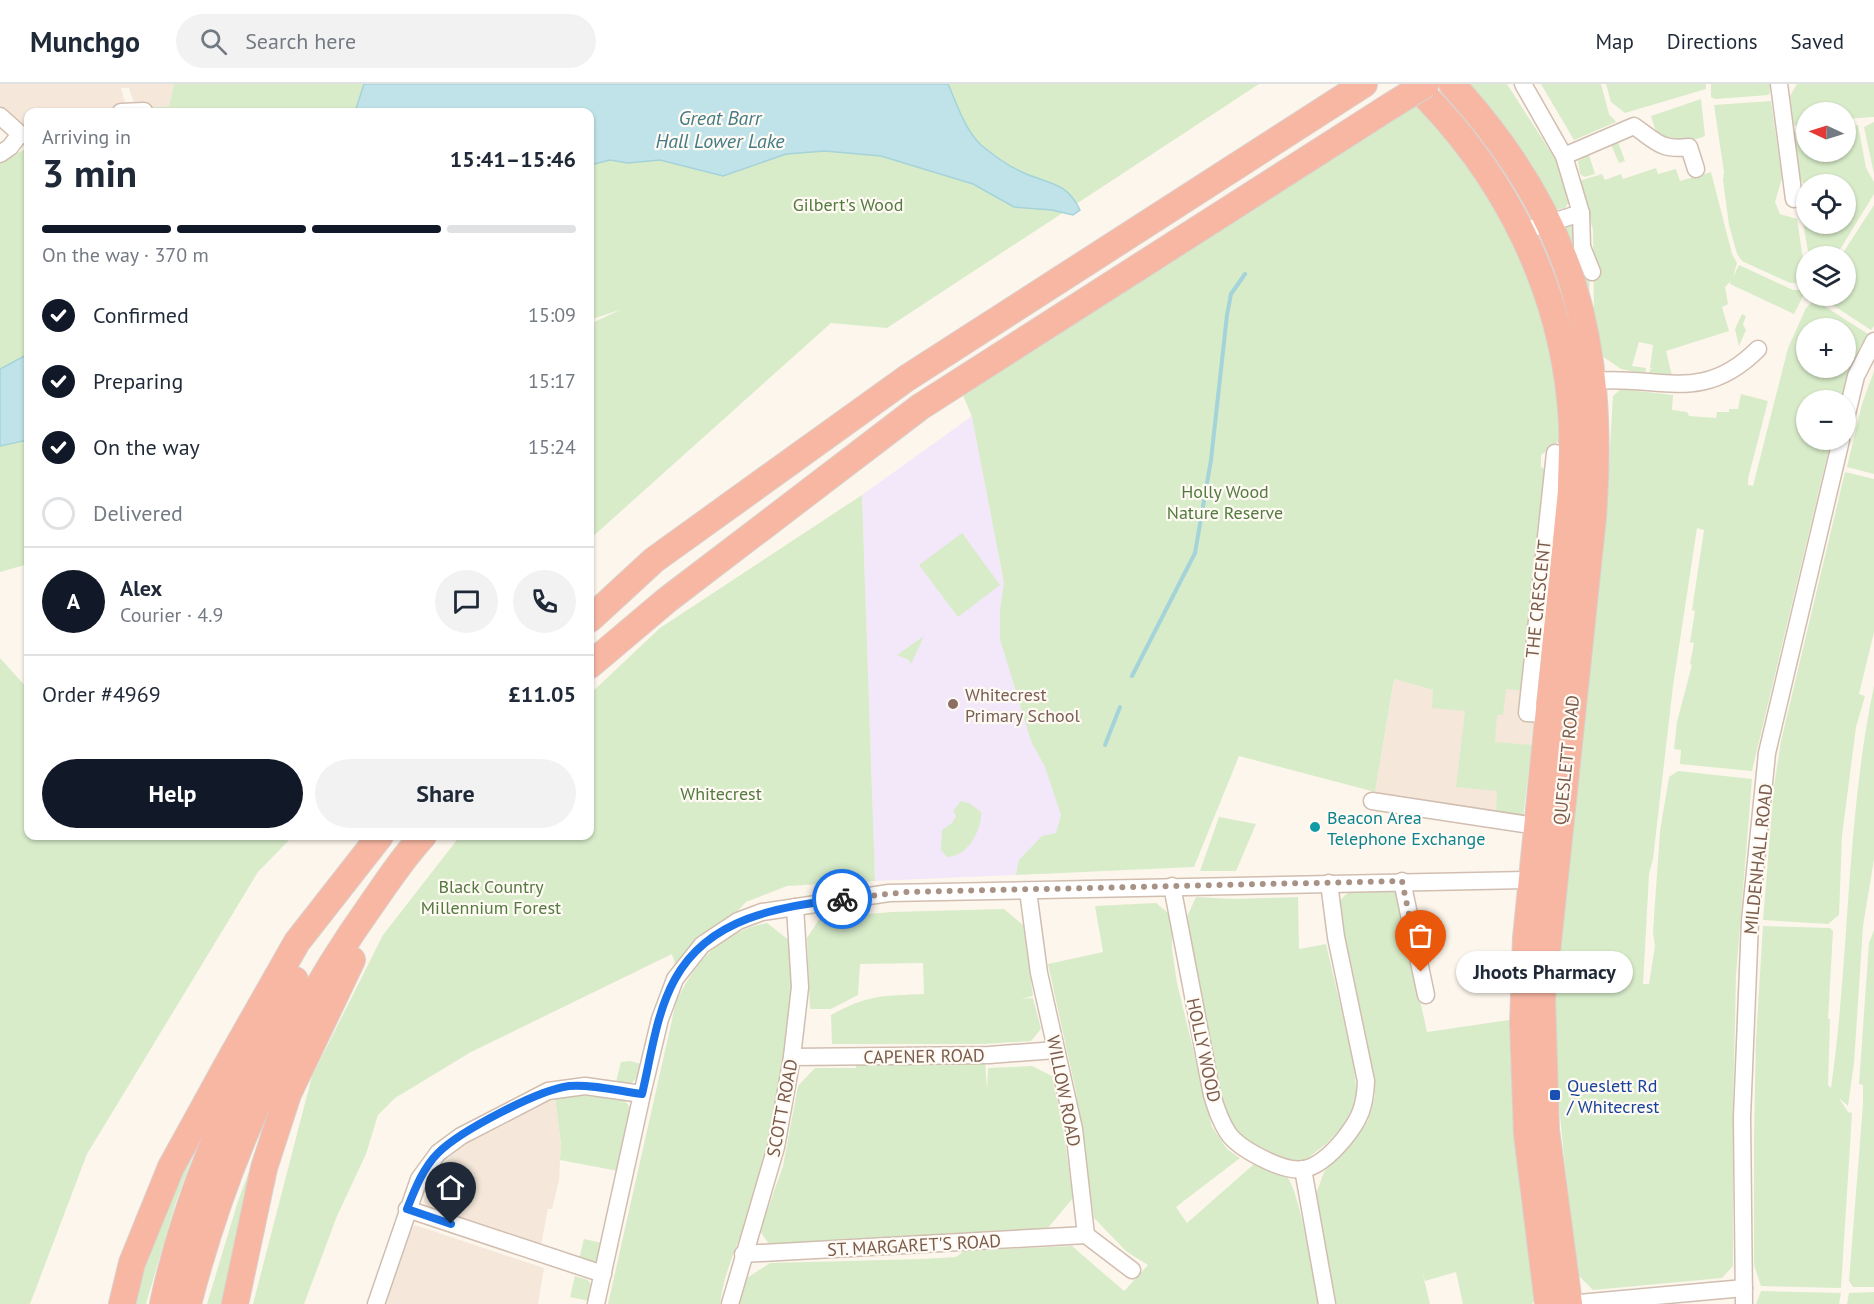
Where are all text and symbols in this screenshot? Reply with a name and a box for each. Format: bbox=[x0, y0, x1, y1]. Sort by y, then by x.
search box bbox=[176, 14, 596, 68]
text: Munchgo bbox=[30, 23, 140, 60]
icon: search bbox=[197, 25, 230, 58]
text: Search here bbox=[245, 27, 356, 55]
text: Map bbox=[1595, 28, 1634, 55]
text: Directions bbox=[1667, 28, 1758, 55]
text: Saved bbox=[1791, 28, 1844, 55]
north arrow bbox=[1796, 102, 1856, 162]
map controls bbox=[1796, 102, 1856, 450]
water label: Great Barr Hall Lower Lake bbox=[655, 105, 785, 154]
text: Arriving in bbox=[42, 124, 131, 150]
text: 15:41–15:46 bbox=[450, 145, 576, 173]
text: 3 min bbox=[42, 147, 137, 198]
button: locate bbox=[1796, 174, 1856, 234]
park label: Gilbert's Wood bbox=[793, 193, 903, 216]
text: On the way · 370 m bbox=[42, 242, 209, 268]
button: layers bbox=[1796, 246, 1856, 306]
icon: check bbox=[42, 299, 75, 332]
text: Confirmed bbox=[93, 301, 189, 329]
text: 15:09 bbox=[528, 302, 576, 328]
button: + bbox=[1796, 318, 1856, 378]
icon: check bbox=[42, 365, 75, 398]
text: Preparing bbox=[93, 367, 183, 395]
text: 15:17 bbox=[528, 368, 576, 394]
button: − bbox=[1796, 390, 1856, 450]
icon: check bbox=[42, 431, 75, 464]
text: On the way bbox=[93, 433, 200, 461]
text: 15:24 bbox=[528, 434, 576, 460]
park label: Holly Wood Nature Reserve bbox=[1167, 480, 1283, 524]
text: Delivered bbox=[93, 499, 183, 527]
street label: THE CRESCENT bbox=[1520, 539, 1556, 659]
button: chat bbox=[435, 570, 498, 633]
button: phone bbox=[513, 570, 576, 633]
text: Alex bbox=[120, 574, 162, 602]
text: A bbox=[67, 587, 80, 615]
text: Courier · 4.9 bbox=[120, 602, 223, 628]
text: Order #4969 bbox=[42, 680, 161, 708]
text: £11.05 bbox=[508, 680, 576, 708]
place label: Whitecrest Primary School bbox=[965, 683, 1080, 727]
street label: QUESLETT ROAD bbox=[1548, 694, 1584, 826]
marker: Whitecrest Primary School bbox=[946, 697, 960, 711]
button: Help bbox=[42, 759, 303, 828]
button: Share bbox=[315, 759, 576, 828]
park label: Whitecrest bbox=[680, 782, 762, 805]
street label: MILDENHALL ROAD bbox=[1739, 782, 1777, 936]
place label: Beacon Area Telephone Exchange bbox=[1327, 806, 1485, 850]
marker: Beacon Area Telephone Exchange bbox=[1308, 820, 1322, 834]
courier bbox=[812, 869, 872, 929]
park label: Black Country Millennium Forest bbox=[421, 875, 561, 919]
icon: bike bbox=[826, 883, 859, 916]
pin bbox=[1395, 910, 1446, 972]
icon: bag bbox=[1404, 919, 1437, 952]
callout: Jhoots Pharmacy bbox=[1457, 951, 1634, 993]
text: Jhoots Pharmacy bbox=[1473, 959, 1616, 985]
street label: HOLLY WOOD bbox=[1182, 996, 1226, 1104]
street label: WILLOW ROAD bbox=[1042, 1033, 1086, 1149]
street label: CAPENER ROAD bbox=[863, 1043, 985, 1069]
street label: SCOTT ROAD bbox=[761, 1057, 803, 1159]
place label: Queslett Rd / Whitecrest bbox=[1566, 1074, 1659, 1118]
marker: Queslett Rd / Whitecrest bbox=[1548, 1088, 1562, 1102]
pin bbox=[425, 1162, 476, 1224]
icon: home bbox=[434, 1171, 467, 1204]
street label: ST. MARGARET'S ROAD bbox=[827, 1229, 1001, 1261]

